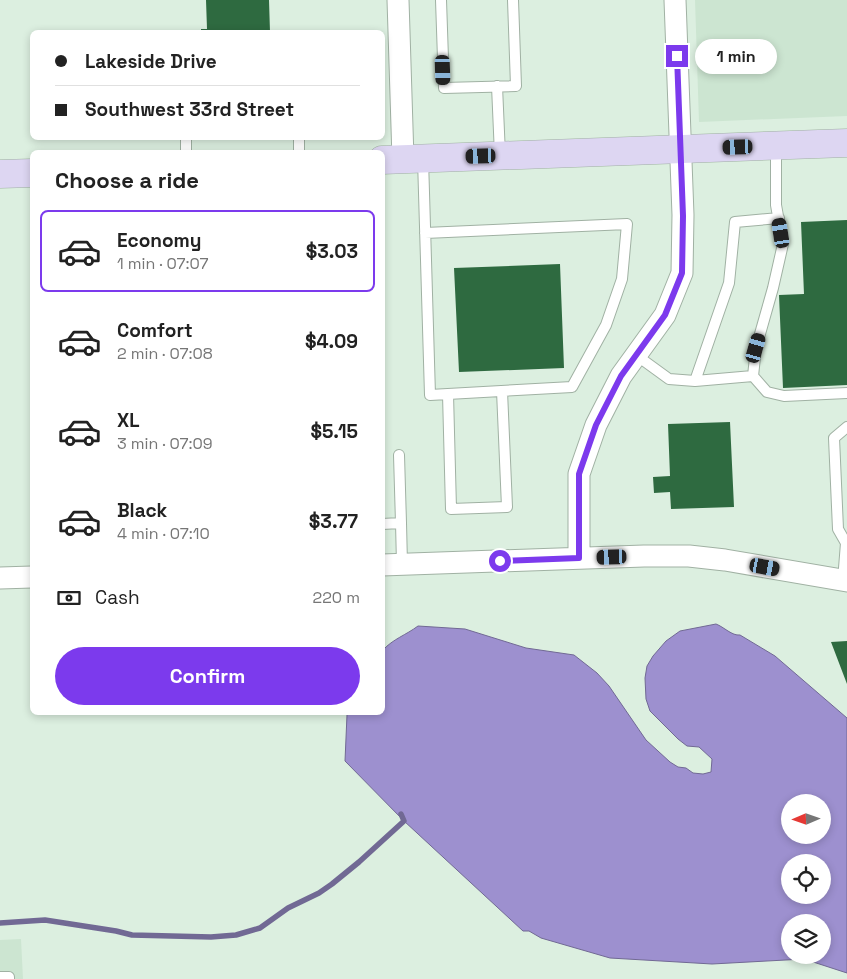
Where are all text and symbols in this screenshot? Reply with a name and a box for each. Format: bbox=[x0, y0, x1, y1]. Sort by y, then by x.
callout: 1 min bbox=[694, 38, 777, 74]
route end bbox=[666, 45, 688, 67]
text: 1 min bbox=[716, 46, 756, 67]
text: Lakeside Drive bbox=[85, 49, 217, 74]
car bbox=[434, 55, 451, 85]
text: Southwest 33rd Street bbox=[85, 97, 294, 122]
car bbox=[722, 139, 753, 155]
car bbox=[465, 148, 496, 164]
text: Choose a ride bbox=[55, 166, 199, 194]
car bbox=[771, 217, 790, 249]
text: Economy bbox=[117, 228, 201, 253]
icon: car bbox=[57, 229, 102, 274]
text: $3.03 bbox=[306, 239, 358, 264]
text: 1 min · 07:07 bbox=[117, 253, 209, 274]
text: Comfort bbox=[117, 318, 193, 343]
icon: car bbox=[57, 319, 102, 364]
text: $4.09 bbox=[305, 329, 358, 354]
car bbox=[744, 332, 767, 364]
text: 2 min · 07:08 bbox=[117, 343, 213, 364]
text: XL bbox=[117, 408, 140, 433]
icon: car bbox=[57, 409, 102, 454]
text: $5.15 bbox=[310, 419, 358, 444]
text: 3 min · 07:09 bbox=[117, 433, 213, 454]
text: Black bbox=[117, 498, 167, 523]
icon: car bbox=[57, 499, 102, 544]
text: $3.77 bbox=[309, 509, 358, 534]
text: 4 min · 07:10 bbox=[117, 523, 210, 544]
car bbox=[596, 549, 627, 565]
route start bbox=[489, 550, 511, 572]
car bbox=[748, 557, 781, 577]
icon: cash bbox=[55, 584, 83, 612]
text: Cash bbox=[95, 585, 140, 610]
text: 220 m bbox=[313, 587, 360, 608]
button: Confirm bbox=[55, 647, 360, 705]
north arrow bbox=[781, 794, 831, 844]
map controls bbox=[781, 794, 831, 964]
button: locate bbox=[781, 854, 831, 904]
button: layers bbox=[781, 914, 831, 964]

